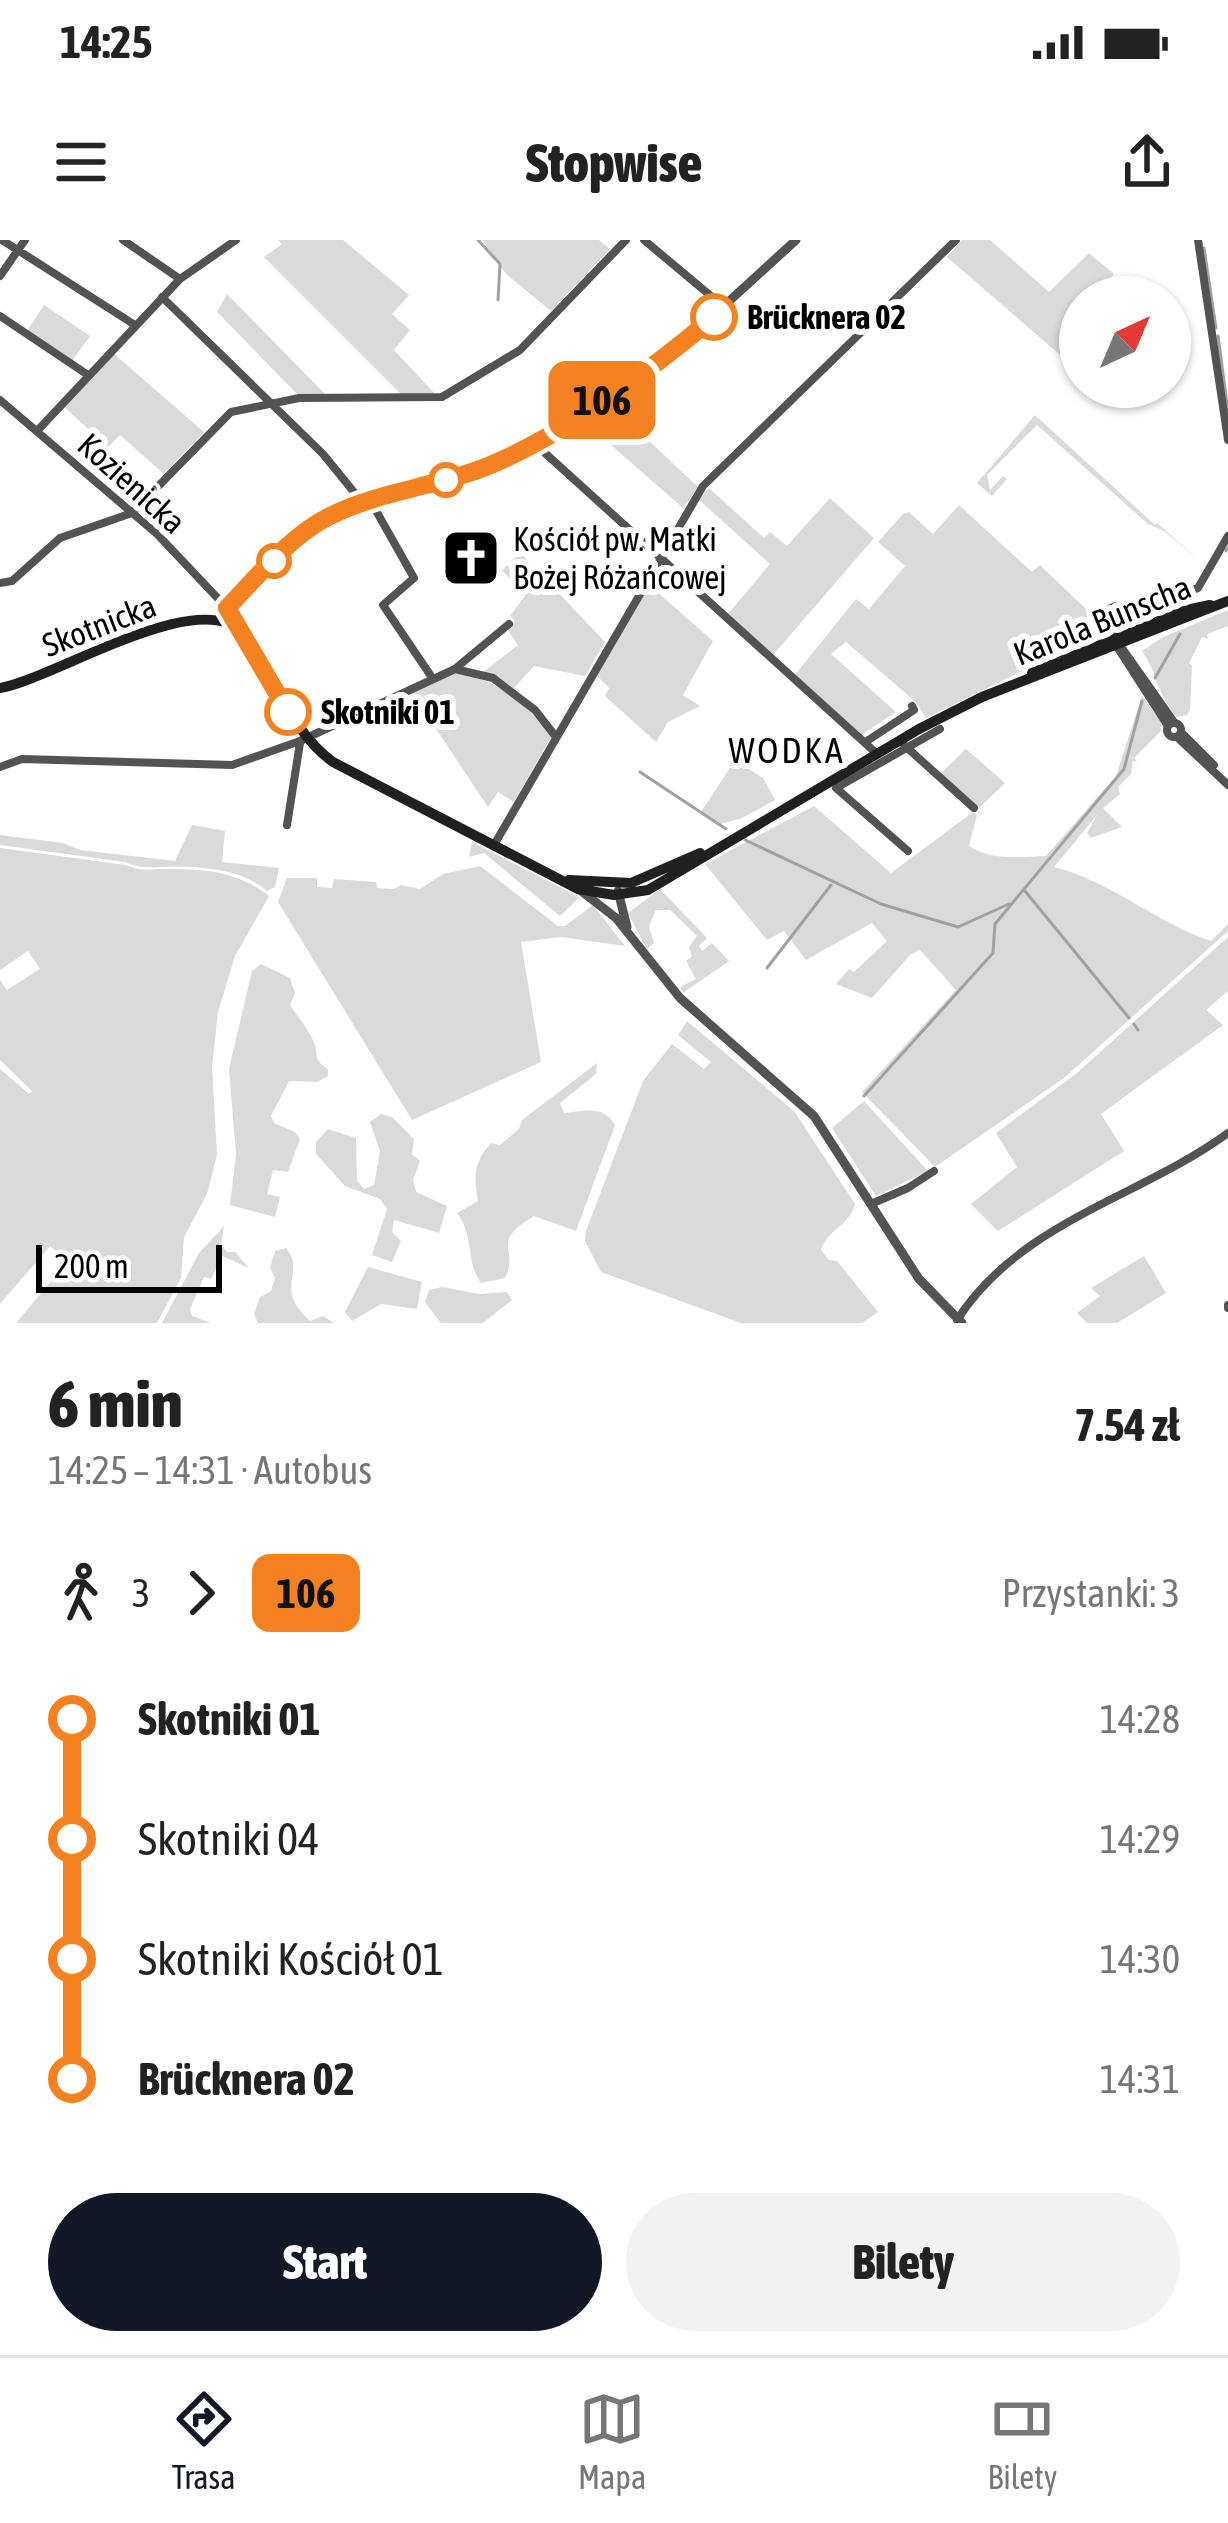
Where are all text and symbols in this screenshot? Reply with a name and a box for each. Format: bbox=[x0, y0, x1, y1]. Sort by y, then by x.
text: 14:25 bbox=[60, 16, 153, 68]
icon: menu bbox=[48, 129, 114, 195]
icon: share bbox=[1114, 129, 1180, 195]
text: Stopwise bbox=[526, 132, 702, 193]
north arrow bbox=[1059, 276, 1191, 408]
map controls bbox=[1059, 276, 1191, 408]
marker: Brücknera 02 bbox=[692, 295, 736, 339]
place label: Brücknera 02 bbox=[747, 298, 906, 336]
line badge: 106 bbox=[533, 361, 671, 439]
text: 106 bbox=[572, 376, 632, 424]
street label: Kozienicka bbox=[71, 425, 193, 541]
unlabelled marker bbox=[430, 464, 462, 496]
place label: Kościół pw. Matki Bożej Różańcowej bbox=[513, 520, 727, 596]
church icon: Kościół pw. Matki Bożej Różańcowej bbox=[440, 527, 502, 589]
unlabelled marker bbox=[258, 545, 290, 577]
street label: Karola Bunscha bbox=[1008, 567, 1196, 673]
street label: Skotnicka bbox=[37, 586, 161, 664]
marker: Skotniki 01 bbox=[266, 690, 310, 734]
place label: Skotniki 01 bbox=[321, 693, 455, 731]
district label: WODKA bbox=[728, 729, 846, 771]
scale bar bbox=[36, 1239, 222, 1292]
text: 200 m bbox=[54, 1247, 129, 1285]
text: 6 min bbox=[48, 1365, 183, 1441]
text: 7.54 zł bbox=[1074, 1399, 1180, 1451]
text: 14:25 – 14:31 · Autobus bbox=[48, 1448, 372, 1492]
icon: walk bbox=[48, 1560, 114, 1626]
icon: forward bbox=[168, 1560, 234, 1626]
text: 106 bbox=[276, 1569, 336, 1617]
text: 3 bbox=[132, 1571, 150, 1615]
text: Przystanki: 3 bbox=[1002, 1571, 1180, 1615]
text: Skotniki 01 bbox=[138, 1693, 320, 1745]
text: 14:28 bbox=[1100, 1697, 1180, 1741]
text: Skotniki 04 bbox=[138, 1813, 319, 1865]
text: 14:29 bbox=[1100, 1817, 1180, 1861]
text: Skotniki Kościół 01 bbox=[138, 1933, 444, 1985]
text: 14:30 bbox=[1100, 1937, 1180, 1981]
text: Brücknera 02 bbox=[138, 2053, 355, 2105]
text: 14:31 bbox=[1100, 2057, 1180, 2101]
button: Start bbox=[48, 2193, 602, 2331]
button: Bilety bbox=[626, 2193, 1180, 2331]
tab: Trasa bbox=[171, 2386, 237, 2496]
tab: Mapa bbox=[578, 2386, 646, 2496]
tab: Bilety bbox=[988, 2386, 1057, 2496]

